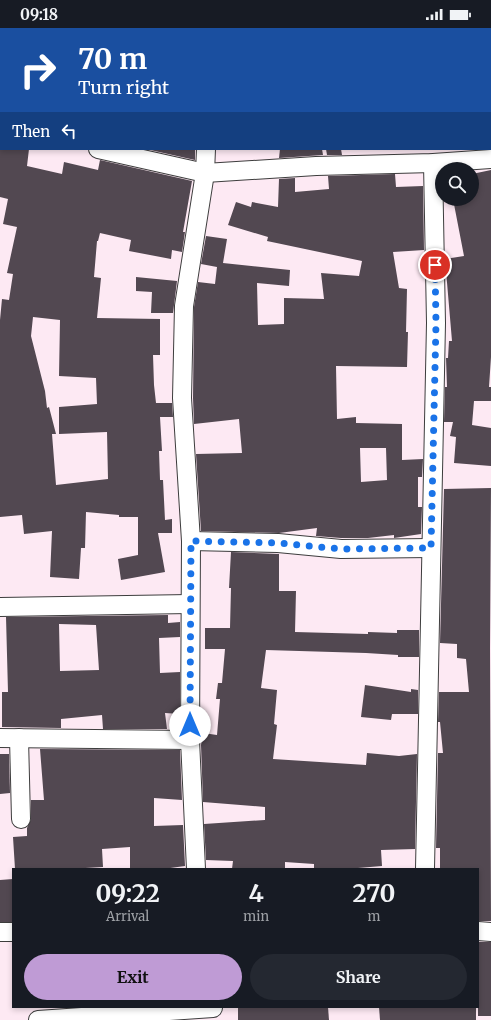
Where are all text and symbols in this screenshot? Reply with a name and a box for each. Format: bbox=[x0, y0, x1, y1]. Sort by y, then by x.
text: 09:18 bbox=[20, 5, 58, 24]
text: 70 m bbox=[78, 41, 147, 77]
icon: right bbox=[12, 44, 64, 96]
text: Turn right bbox=[78, 76, 169, 99]
icon: left bbox=[58, 120, 80, 142]
text: Then bbox=[12, 122, 50, 141]
map controls bbox=[435, 162, 479, 206]
button: search bbox=[435, 162, 479, 206]
pin bbox=[418, 248, 452, 282]
icon: arrive bbox=[424, 254, 446, 276]
position arrow bbox=[169, 704, 211, 746]
text: 09:22 bbox=[96, 878, 160, 909]
text: 4 bbox=[249, 878, 264, 909]
text: 270 bbox=[353, 878, 395, 909]
text: Arrival bbox=[106, 908, 149, 925]
text: min bbox=[243, 908, 269, 925]
text: m bbox=[368, 908, 380, 925]
button: Exit bbox=[24, 954, 242, 1000]
button: Share bbox=[250, 954, 467, 1000]

